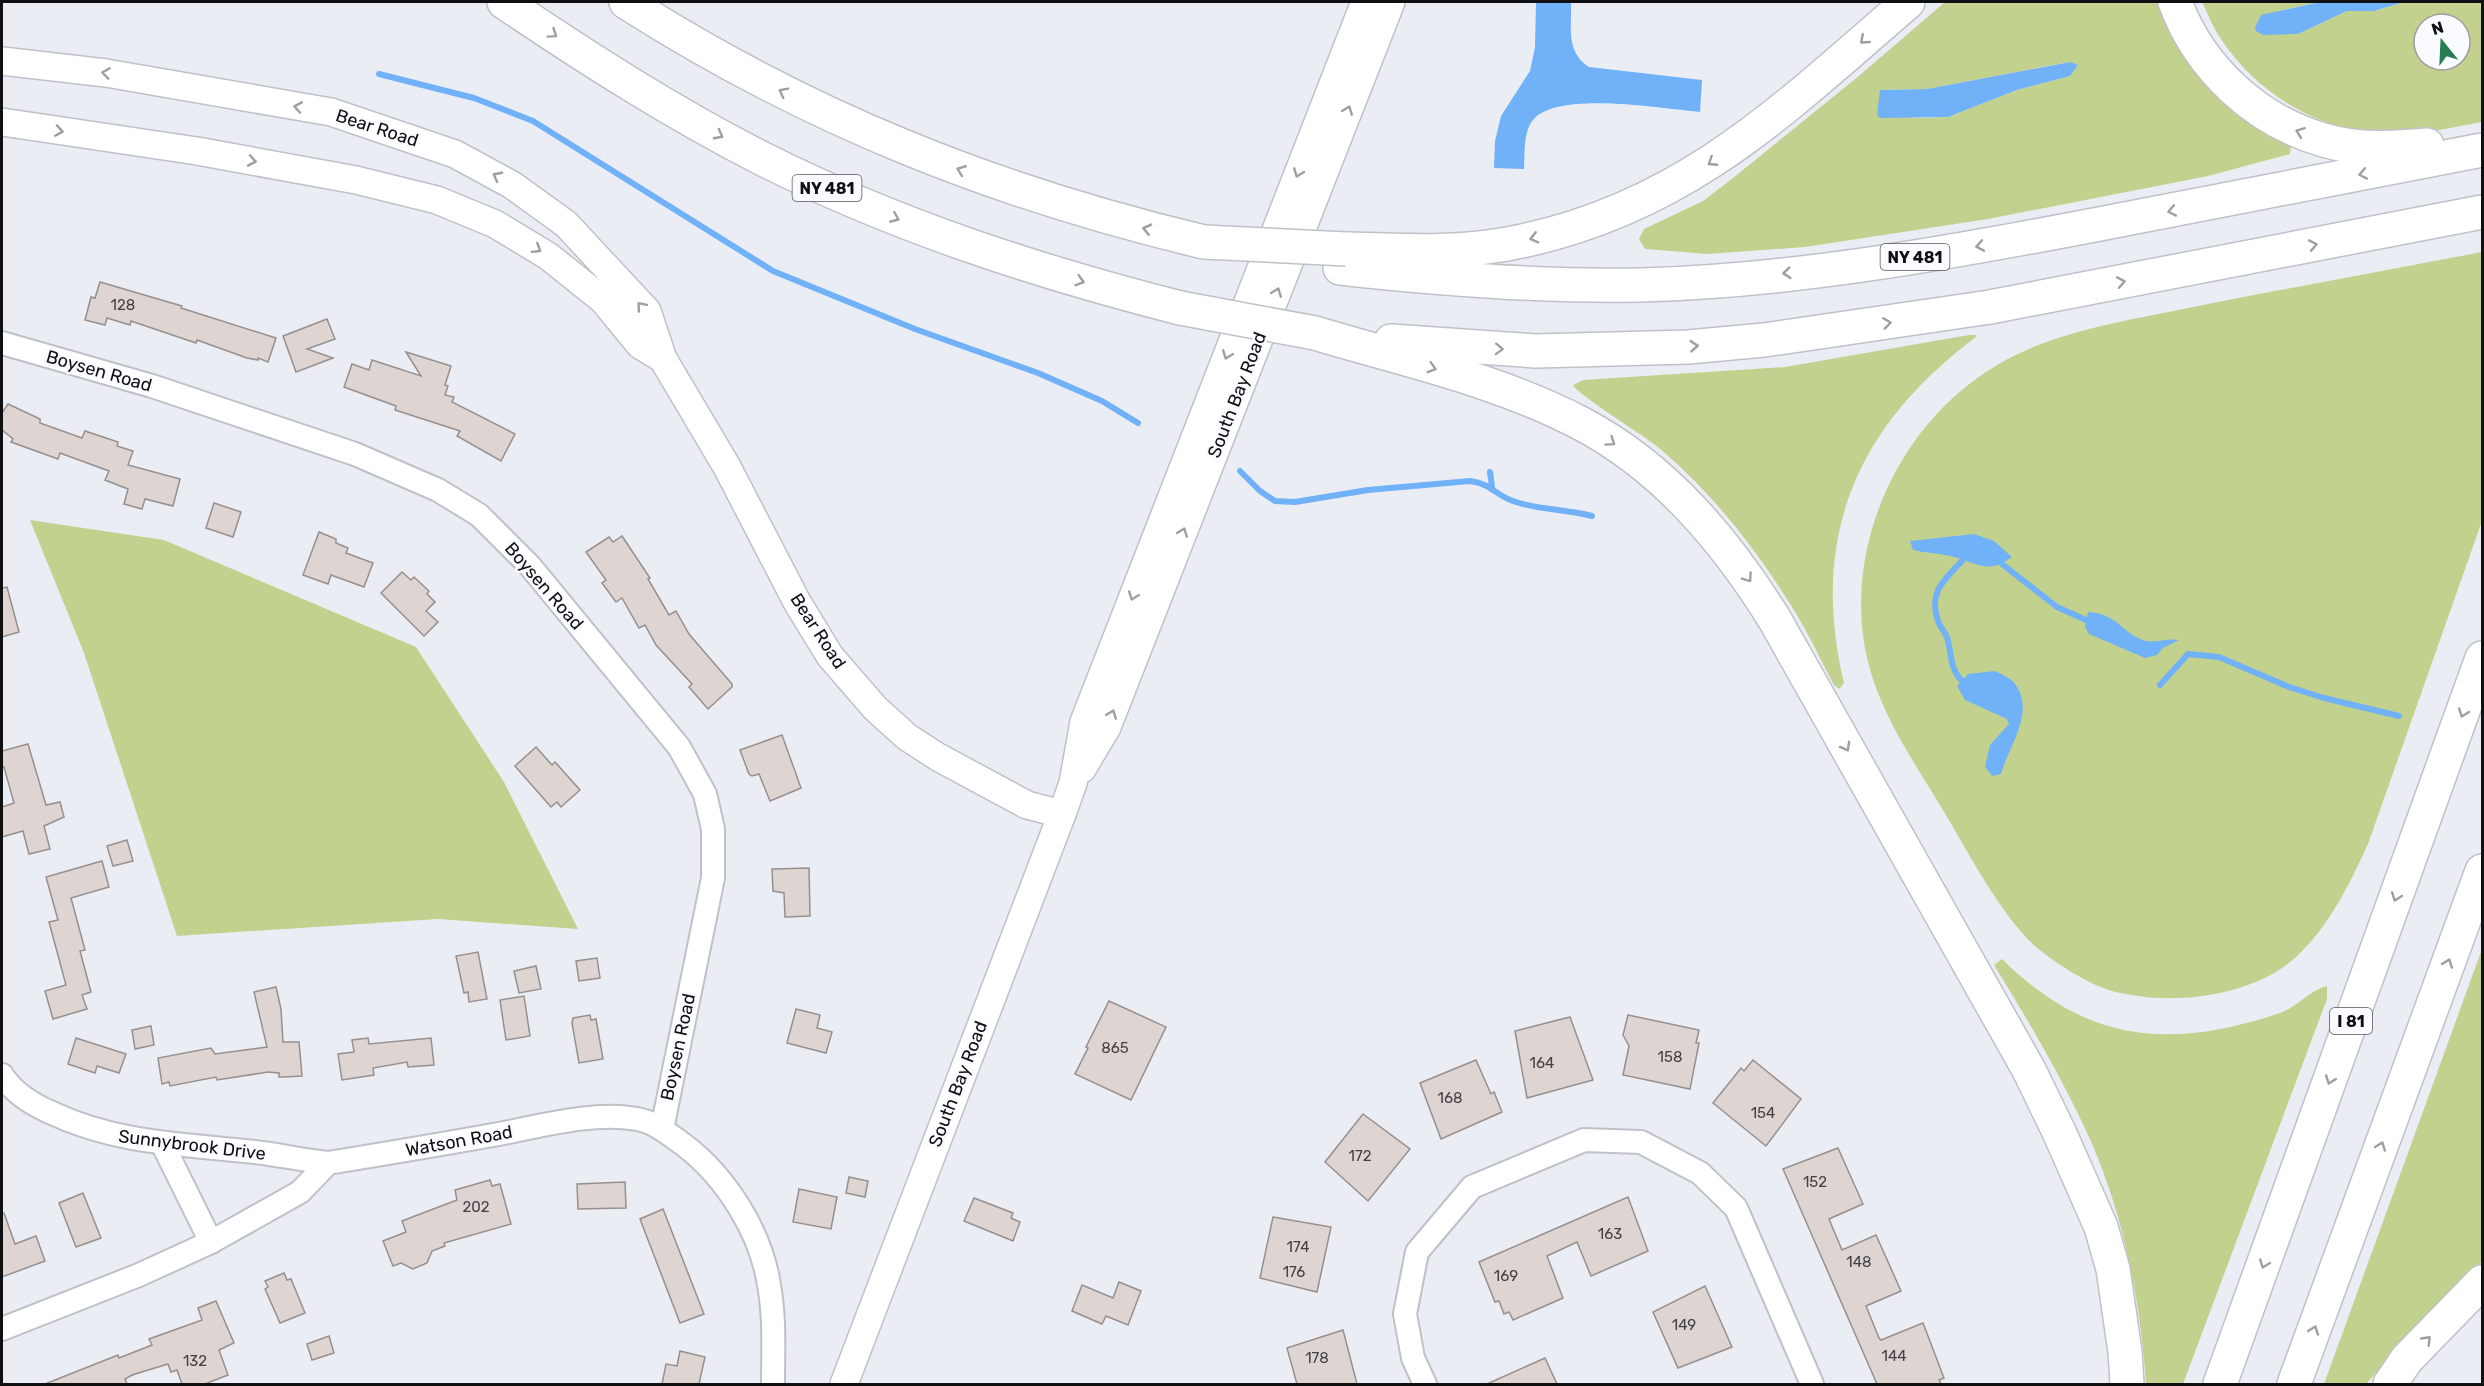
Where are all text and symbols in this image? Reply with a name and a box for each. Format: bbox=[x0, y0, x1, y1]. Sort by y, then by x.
north arrow bbox=[2412, 12, 2472, 72]
text: N bbox=[2429, 17, 2446, 39]
one-way arrow bbox=[546, 27, 557, 38]
one-way arrow bbox=[1860, 33, 1871, 44]
one-way arrow bbox=[102, 68, 111, 80]
one-way arrow bbox=[778, 87, 789, 99]
one-way arrow bbox=[294, 101, 303, 113]
street label: Bear Road bbox=[333, 104, 421, 152]
one-way arrow bbox=[1341, 106, 1354, 116]
one-way arrow bbox=[55, 124, 64, 136]
one-way arrow bbox=[2296, 127, 2307, 139]
one-way arrow bbox=[713, 128, 723, 139]
one-way arrow bbox=[247, 154, 257, 167]
one-way arrow bbox=[1708, 155, 1718, 167]
one-way arrow bbox=[956, 165, 967, 178]
one-way arrow bbox=[1293, 167, 1305, 178]
one-way arrow bbox=[2359, 167, 2369, 180]
one-way arrow bbox=[492, 172, 503, 183]
road number: NY 481 bbox=[792, 175, 862, 201]
one-way arrow bbox=[2167, 204, 2177, 217]
one-way arrow bbox=[889, 211, 900, 223]
one-way arrow bbox=[1142, 223, 1152, 236]
one-way arrow bbox=[1529, 231, 1539, 244]
one-way arrow bbox=[1975, 239, 1985, 252]
one-way arrow bbox=[2307, 239, 2317, 252]
one-way arrow bbox=[531, 242, 541, 254]
road number: NY 481 bbox=[1880, 244, 1950, 270]
one-way arrow bbox=[1782, 267, 1792, 279]
one-way arrow bbox=[1074, 274, 1085, 286]
one-way arrow bbox=[2116, 276, 2126, 289]
one-way arrow bbox=[1270, 287, 1283, 298]
house number: 128 bbox=[111, 296, 135, 314]
one-way arrow bbox=[637, 302, 648, 312]
one-way arrow bbox=[1883, 318, 1892, 330]
street label: South Bay Road bbox=[1203, 329, 1271, 461]
one-way arrow bbox=[1689, 340, 1698, 353]
one-way arrow bbox=[1494, 342, 1503, 355]
street label: Boysen Road bbox=[44, 345, 154, 397]
one-way arrow bbox=[1222, 349, 1234, 360]
one-way arrow bbox=[1426, 361, 1436, 373]
one-way arrow bbox=[1605, 434, 1615, 446]
one-way arrow bbox=[1176, 528, 1189, 538]
street label: Boysen Road bbox=[500, 538, 588, 634]
one-way arrow bbox=[1741, 572, 1752, 583]
street label: Bear Road bbox=[785, 589, 851, 673]
one-way arrow bbox=[1128, 590, 1141, 600]
one-way arrow bbox=[2457, 708, 2470, 718]
one-way arrow bbox=[1105, 709, 1118, 720]
one-way arrow bbox=[1839, 741, 1850, 751]
one-way arrow bbox=[2391, 891, 2404, 902]
one-way arrow bbox=[2441, 959, 2454, 969]
street label: Boysen Road bbox=[656, 991, 700, 1103]
road number: I 81 bbox=[2330, 1008, 2372, 1034]
street label: South Bay Road bbox=[924, 1018, 992, 1150]
house number: 865 bbox=[1101, 1039, 1129, 1057]
house number: 158 bbox=[1658, 1048, 1682, 1066]
house number: 164 bbox=[1530, 1054, 1554, 1072]
one-way arrow bbox=[2325, 1074, 2338, 1085]
house number: 168 bbox=[1437, 1089, 1463, 1107]
house number: 154 bbox=[1751, 1104, 1775, 1122]
street label: Watson Road bbox=[404, 1121, 514, 1161]
street label: Sunnybrook Drive bbox=[117, 1125, 267, 1165]
one-way arrow bbox=[2374, 1142, 2387, 1152]
house number: 172 bbox=[1349, 1147, 1372, 1165]
house number: 152 bbox=[1803, 1173, 1827, 1191]
house number: 202 bbox=[462, 1198, 490, 1216]
house number: 163 bbox=[1598, 1225, 1622, 1243]
house number: 174 bbox=[1287, 1238, 1309, 1256]
house number: 148 bbox=[1846, 1253, 1872, 1271]
one-way arrow bbox=[2259, 1258, 2271, 1269]
house number: 176 bbox=[1283, 1263, 1305, 1281]
house number: 169 bbox=[1494, 1267, 1518, 1285]
house number: 149 bbox=[1672, 1316, 1696, 1334]
one-way arrow bbox=[2307, 1325, 2320, 1335]
one-way arrow bbox=[2419, 1336, 2430, 1347]
house number: 144 bbox=[1881, 1347, 1907, 1365]
house number: 178 bbox=[1305, 1349, 1329, 1367]
house number: 132 bbox=[183, 1352, 207, 1370]

